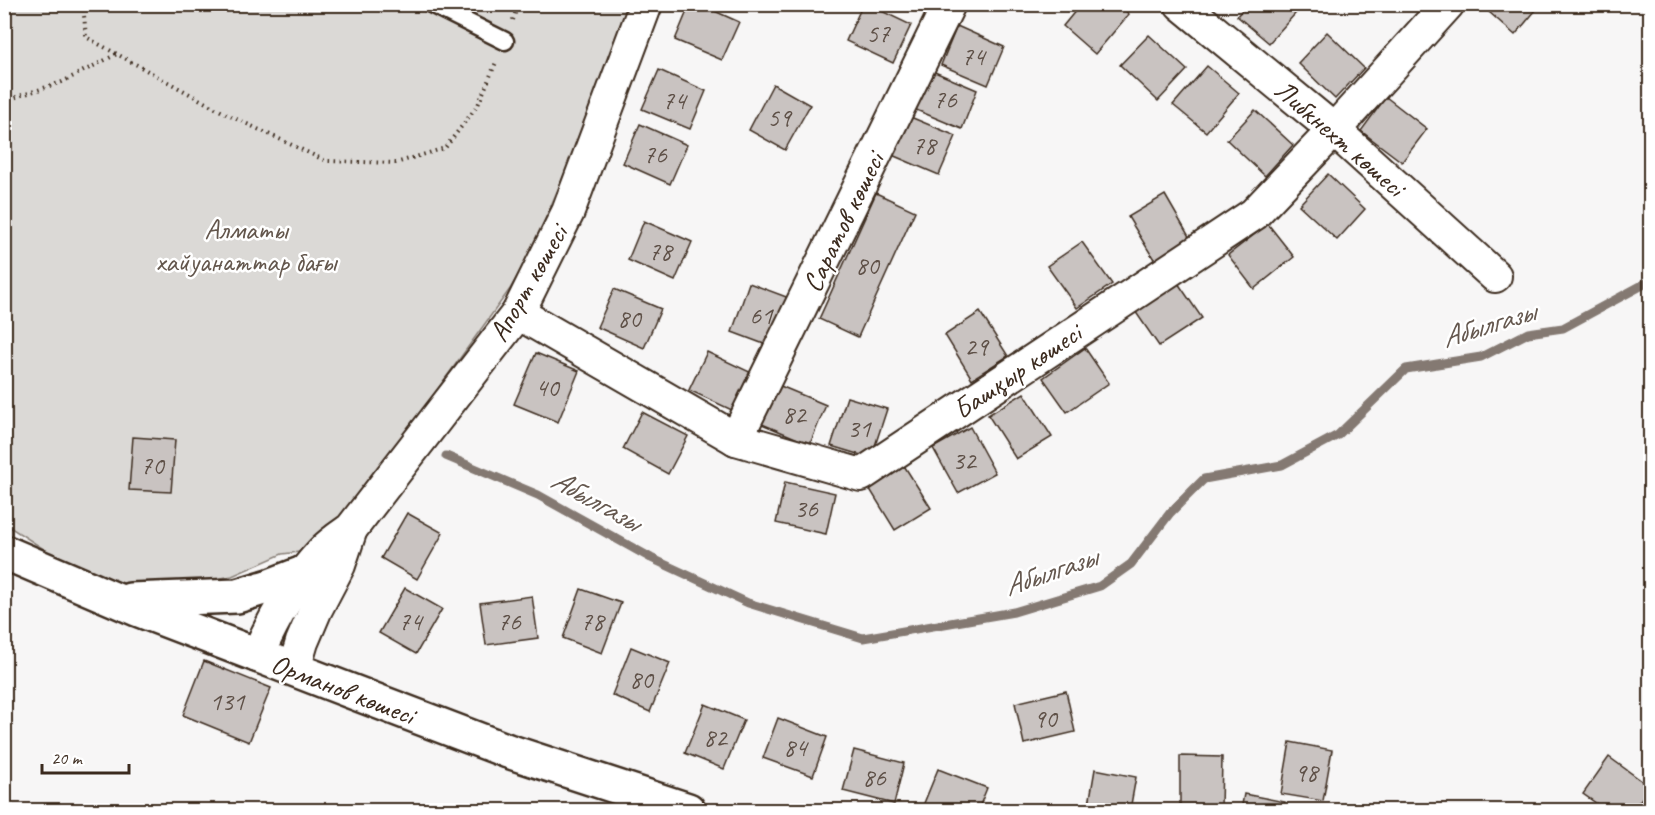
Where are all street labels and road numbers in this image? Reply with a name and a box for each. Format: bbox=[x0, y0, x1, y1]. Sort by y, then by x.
street label: Либкнехт көшесі bbox=[1268, 72, 1415, 207]
street label: Саратов көшесі bbox=[794, 143, 893, 297]
street label: Апорт көшесі bbox=[481, 215, 577, 347]
street label: Башқыр көшесі bbox=[946, 313, 1091, 427]
street label: Орманов көшесі bbox=[266, 646, 423, 734]

